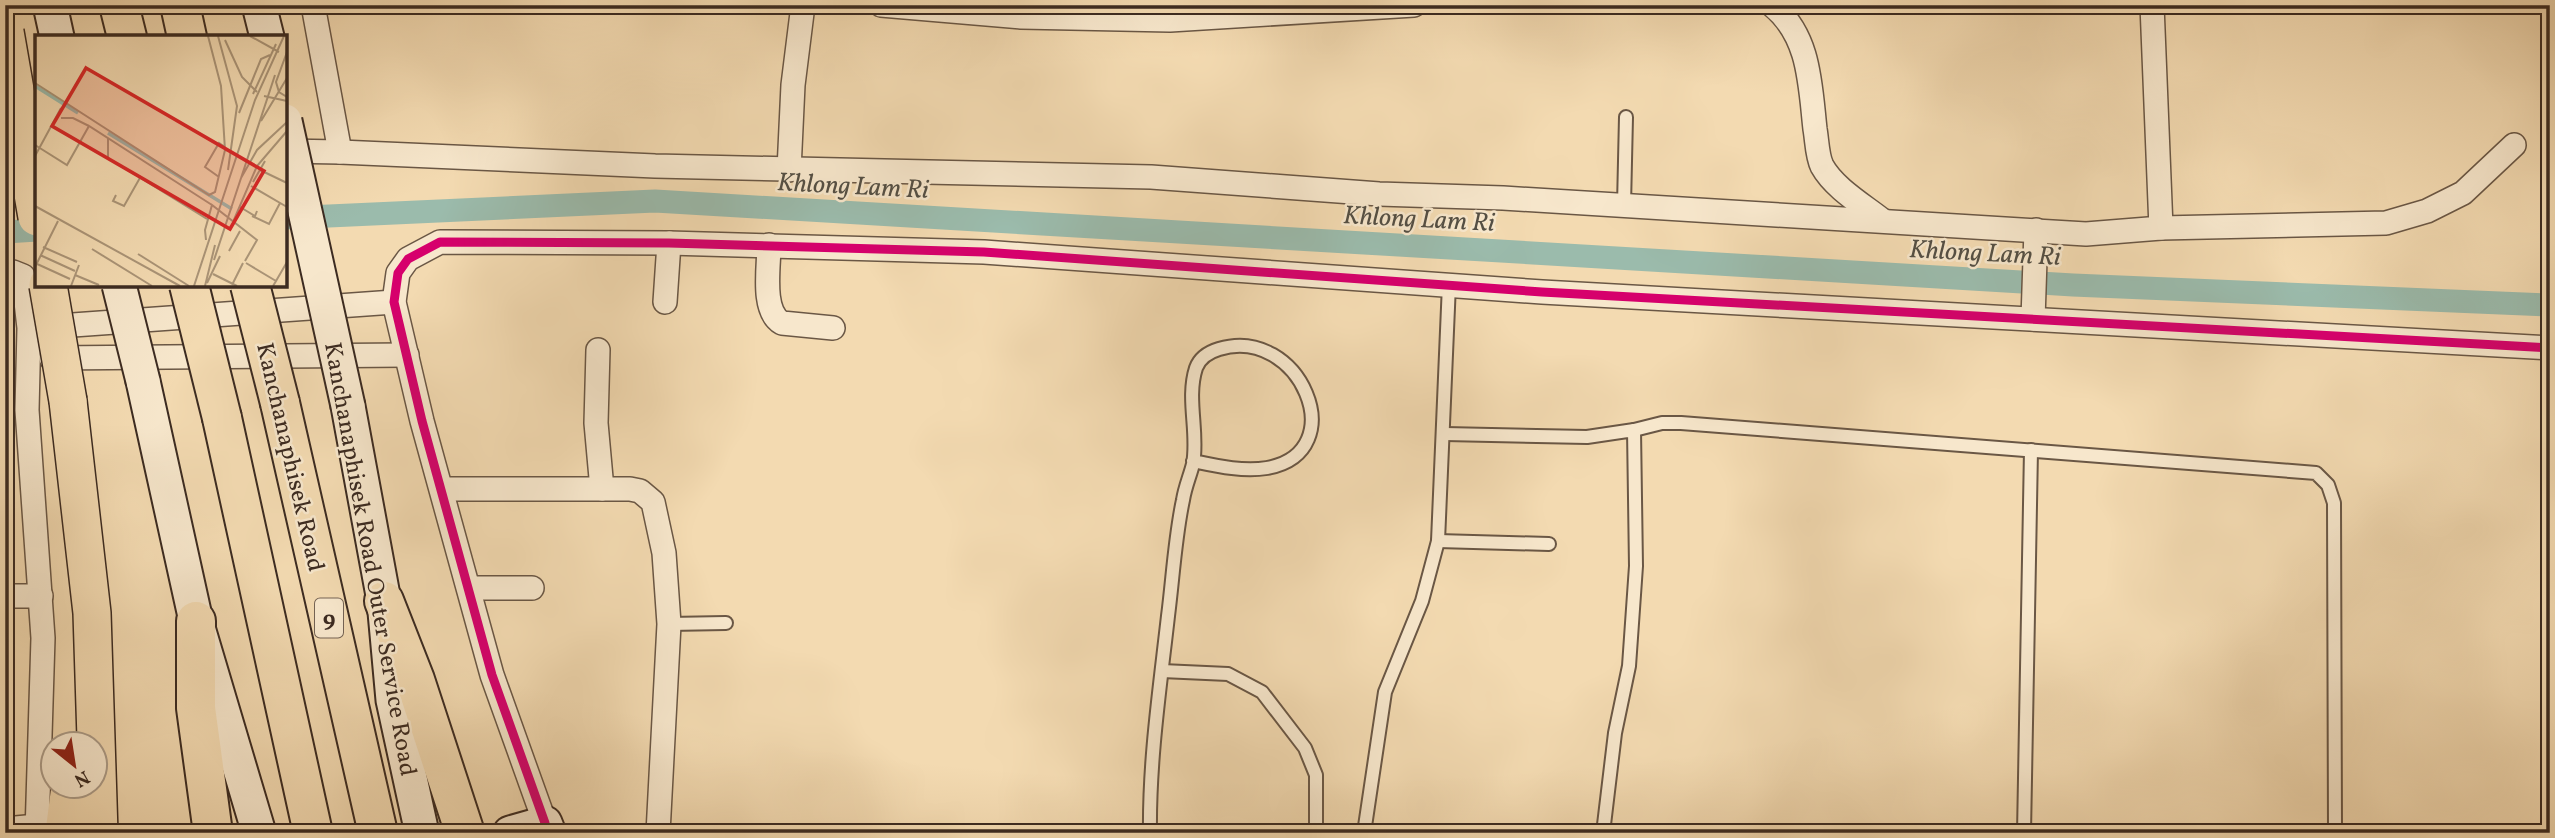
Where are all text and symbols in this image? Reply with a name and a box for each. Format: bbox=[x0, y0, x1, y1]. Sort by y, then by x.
inset map bbox=[35, 35, 287, 287]
water label: Khlong Lam Ri bbox=[776, 165, 930, 209]
water label: Khlong Lam Ri bbox=[1342, 198, 1496, 242]
water label: Khlong Lam Ri bbox=[1908, 232, 2062, 276]
street label: Kanchanaphisek Road bbox=[246, 340, 332, 575]
street label: Kanchanaphisek Road Outer Service Road bbox=[314, 340, 424, 779]
road number: 9 bbox=[315, 598, 343, 638]
north arrow bbox=[38, 730, 108, 800]
text: N bbox=[69, 763, 94, 793]

